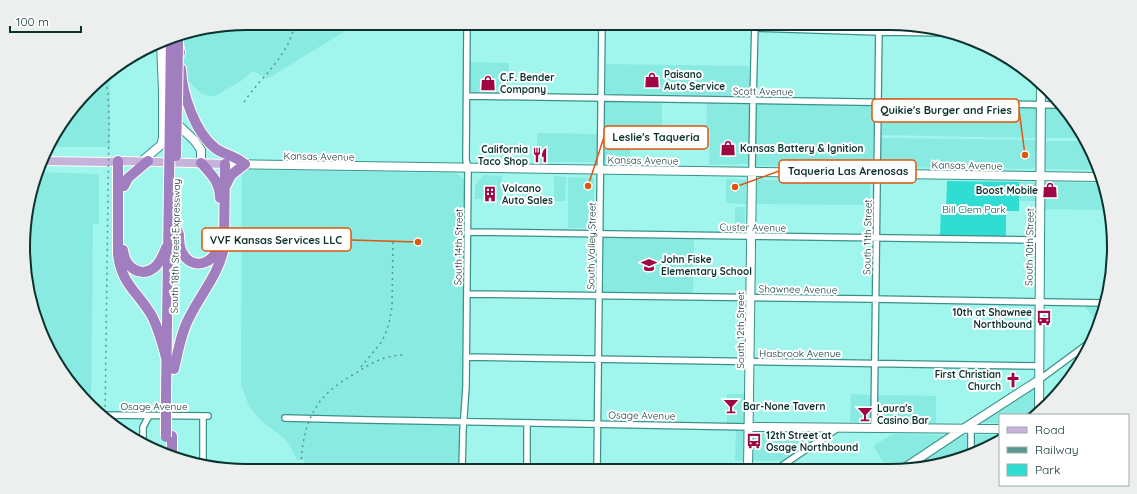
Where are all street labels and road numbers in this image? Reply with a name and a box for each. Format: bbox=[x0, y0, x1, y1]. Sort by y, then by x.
street label: Scott Avenue bbox=[733, 84, 794, 99]
street label: Kansas Avenue bbox=[283, 149, 355, 164]
street label: Kansas Avenue bbox=[607, 153, 679, 168]
street label: Kansas Avenue bbox=[931, 158, 1003, 173]
street label: South 18th Street Expressway bbox=[168, 179, 183, 313]
street label: South 11th Street bbox=[860, 198, 875, 275]
street label: South Valley Street bbox=[584, 202, 599, 290]
street label: South 10th Street bbox=[1022, 207, 1037, 286]
street label: South 14th Street bbox=[451, 208, 466, 286]
street label: Custer Avenue bbox=[720, 220, 787, 235]
street label: Shawnee Avenue bbox=[758, 282, 838, 297]
street label: South 12th Street bbox=[734, 291, 747, 369]
street label: Hasbrook Avenue bbox=[759, 347, 841, 360]
street label: Osage Avenue bbox=[120, 400, 188, 413]
street label: Osage Avenue bbox=[608, 408, 676, 423]

